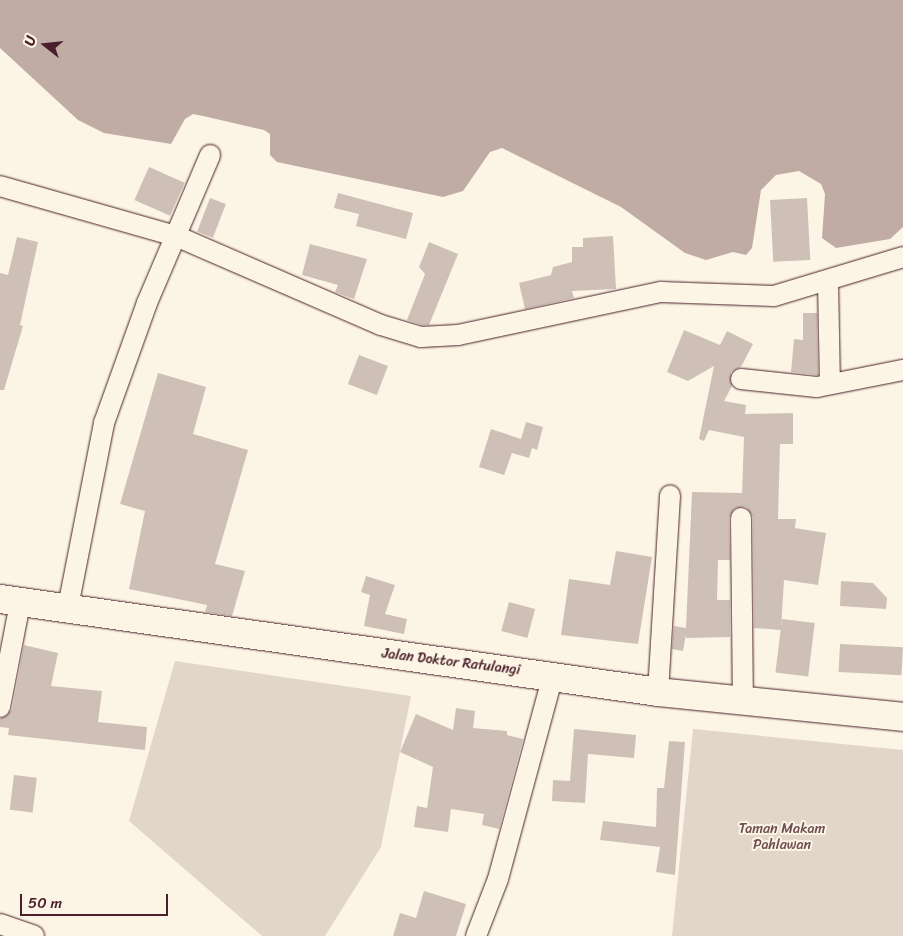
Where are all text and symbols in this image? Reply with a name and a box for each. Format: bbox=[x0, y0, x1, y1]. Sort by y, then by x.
north arrow bbox=[20, 20, 70, 70]
text: U bbox=[17, 33, 43, 49]
street label: Jalan Doktor Ratulangi bbox=[380, 645, 522, 679]
park label: Taman Makam Pahlawan bbox=[739, 821, 825, 854]
scale bar bbox=[22, 884, 170, 916]
text: 50 m bbox=[28, 890, 62, 916]

